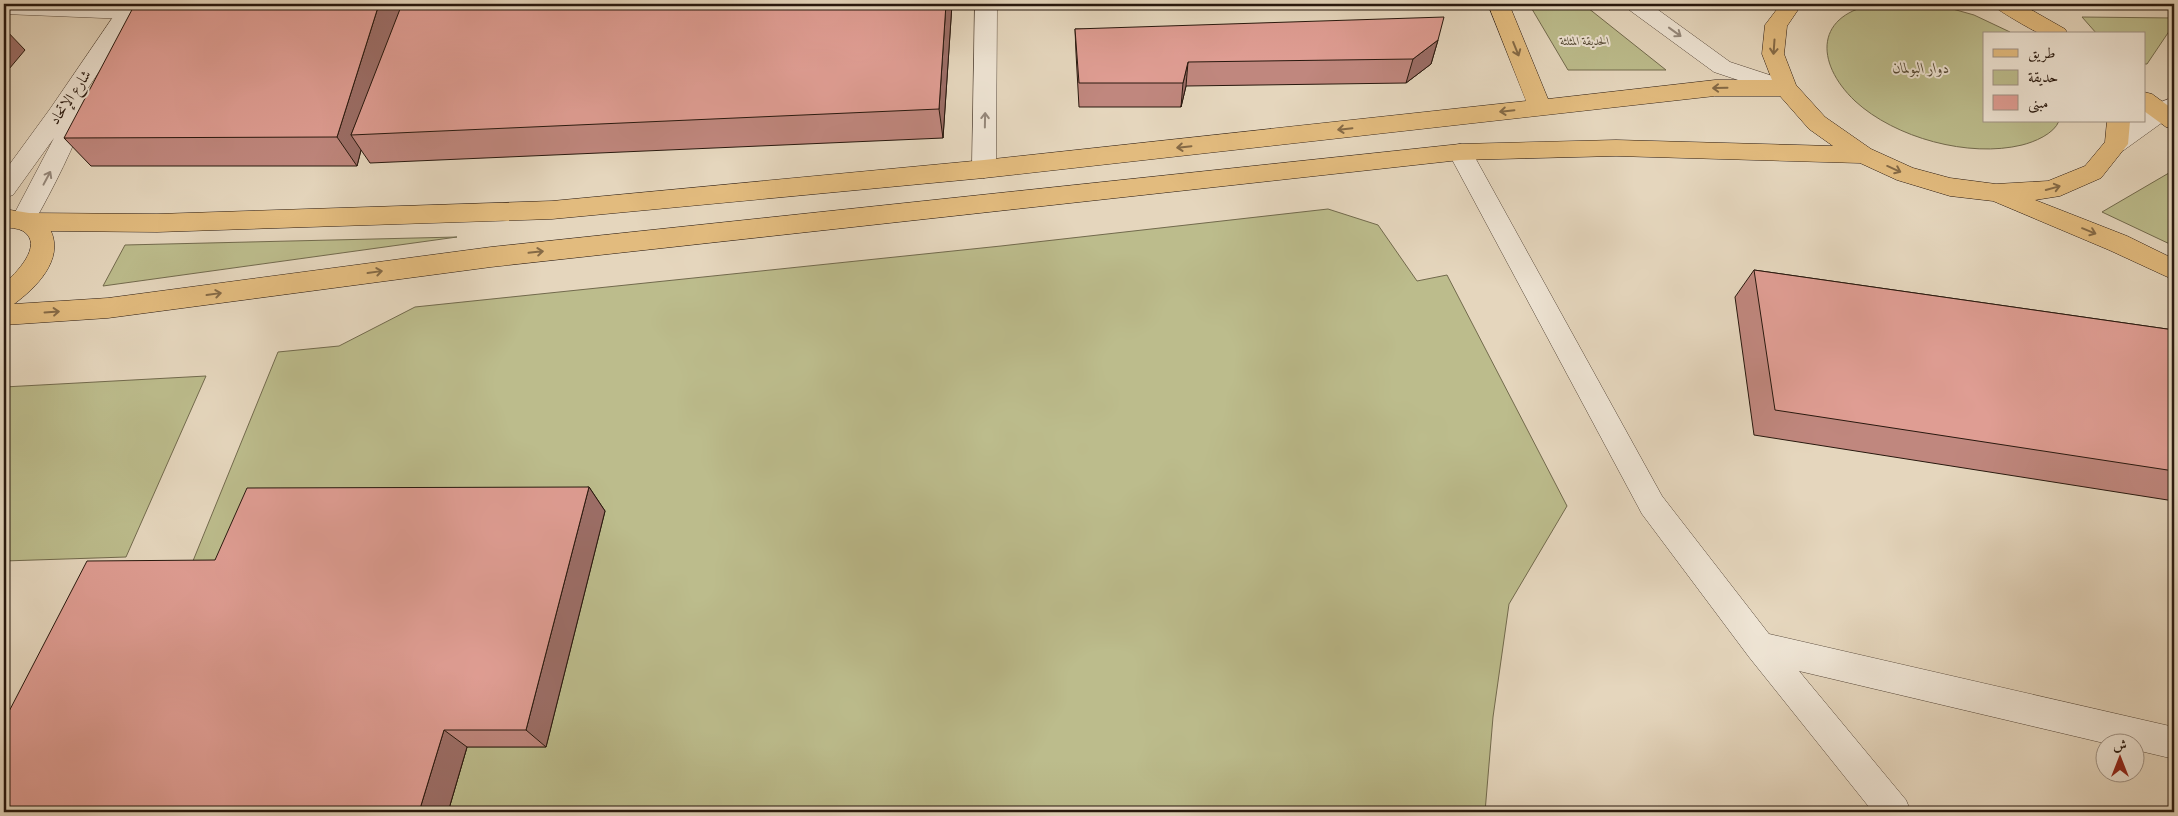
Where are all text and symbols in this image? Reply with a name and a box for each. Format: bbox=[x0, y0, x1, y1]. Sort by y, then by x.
one-way arrow bbox=[1668, 27, 1681, 38]
legend bbox=[1983, 32, 2146, 122]
park label: الحديقة المثلثة bbox=[1559, 34, 1610, 49]
one-way arrow bbox=[1770, 39, 1779, 55]
one-way arrow bbox=[1512, 41, 1522, 56]
text: طريق bbox=[2028, 44, 2055, 63]
park label: دوار البولمان bbox=[1892, 59, 1950, 78]
street label: شارع الإتحاد bbox=[45, 66, 98, 130]
text: حديقة bbox=[2028, 68, 2058, 87]
one-way arrow bbox=[1713, 83, 1729, 93]
text: مبنى bbox=[2028, 94, 2048, 114]
one-way arrow bbox=[1499, 106, 1515, 116]
one-way arrow bbox=[980, 113, 990, 129]
one-way arrow bbox=[1337, 124, 1353, 134]
one-way arrow bbox=[1176, 142, 1192, 152]
one-way arrow bbox=[1886, 164, 1901, 174]
one-way arrow bbox=[43, 171, 52, 186]
one-way arrow bbox=[2044, 183, 2060, 192]
one-way arrow bbox=[2081, 227, 2096, 237]
one-way arrow bbox=[528, 247, 544, 257]
one-way arrow bbox=[367, 267, 383, 277]
one-way arrow bbox=[205, 289, 221, 299]
one-way arrow bbox=[44, 307, 60, 316]
north arrow bbox=[2096, 734, 2146, 784]
text: ش bbox=[2113, 737, 2127, 755]

